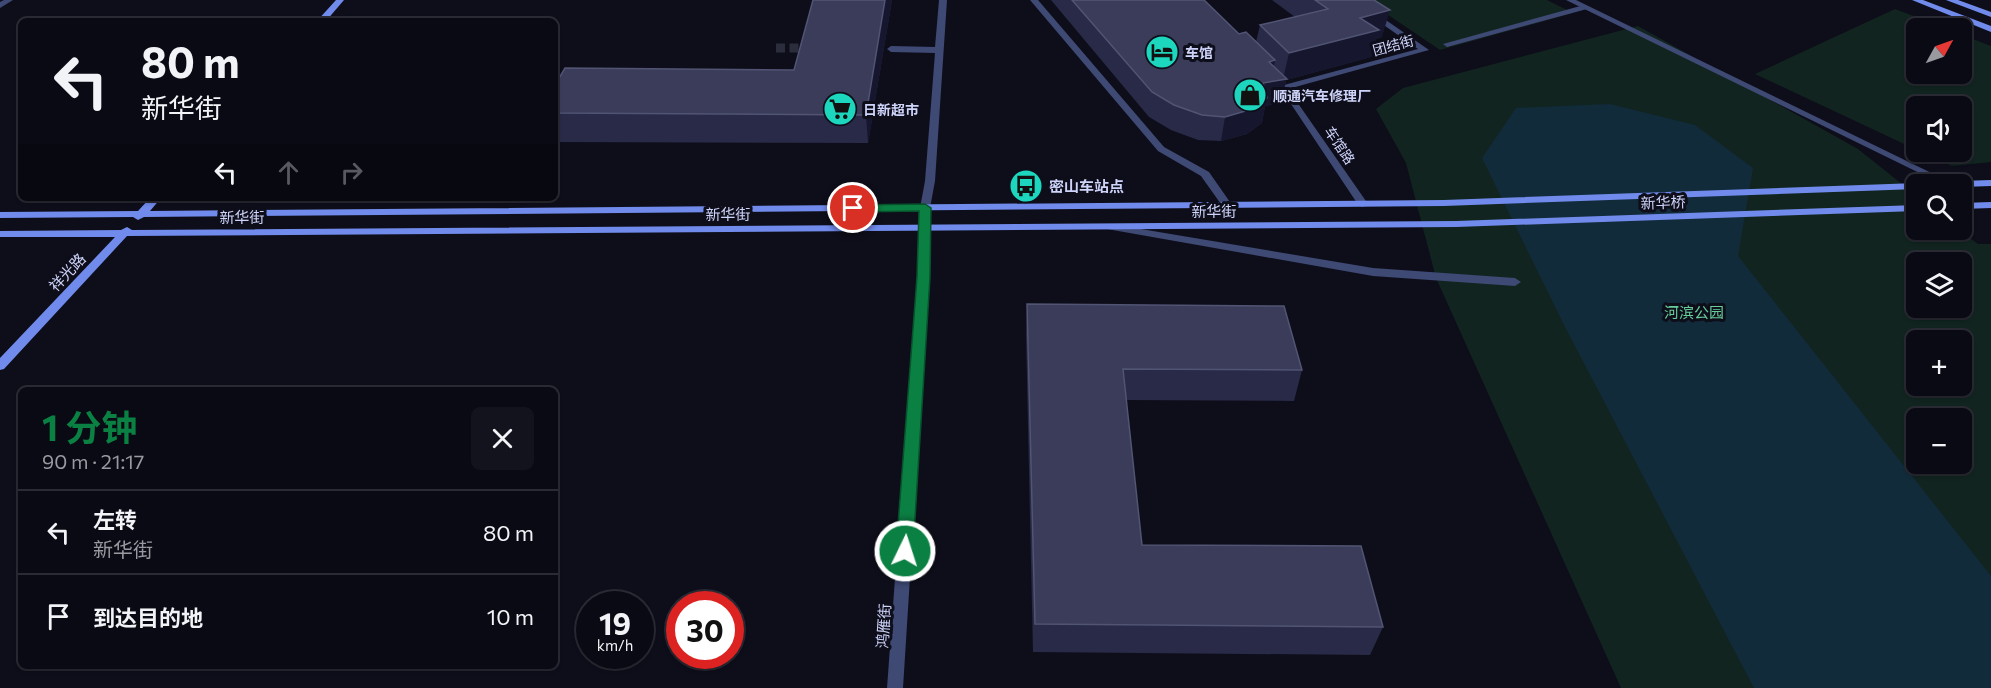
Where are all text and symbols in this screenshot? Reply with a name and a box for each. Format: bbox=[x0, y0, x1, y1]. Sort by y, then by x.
north arrow bbox=[1906, 18, 1972, 84]
map controls bbox=[1906, 18, 1972, 474]
street label: 团结街 bbox=[1371, 31, 1415, 59]
hotel icon: 车馆 bbox=[1144, 34, 1180, 70]
text: 80 m bbox=[141, 35, 240, 87]
icon: left bbox=[42, 42, 120, 120]
place label: 车馆 bbox=[1185, 44, 1213, 61]
shop icon: 顺通汽车修理厂 bbox=[1232, 77, 1268, 113]
place label: 顺通汽车修理厂 bbox=[1273, 87, 1371, 104]
text: 新华街 bbox=[141, 91, 222, 124]
supermarket icon: 日新超市 bbox=[822, 91, 858, 127]
button: sound bbox=[1906, 96, 1972, 162]
place label: 日新超市 bbox=[863, 101, 919, 118]
street label: 车馆路 bbox=[1321, 123, 1359, 167]
icon: left bbox=[209, 156, 242, 189]
icon: ahead bbox=[272, 156, 305, 189]
icon: right bbox=[335, 156, 368, 189]
bus stop icon: 密山车站点 bbox=[1008, 168, 1044, 204]
button: search bbox=[1906, 174, 1972, 240]
place label: 密山车站点 bbox=[1049, 177, 1124, 195]
pin bbox=[827, 182, 878, 233]
icon: arrive bbox=[836, 191, 869, 224]
street label: 新华桥 bbox=[1640, 192, 1686, 212]
street label: 新华街 bbox=[1191, 202, 1237, 220]
street label: 新华街 bbox=[705, 205, 751, 223]
street label: 新华街 bbox=[219, 208, 265, 226]
street label: 祥光路 bbox=[45, 249, 89, 295]
button: layers bbox=[1906, 252, 1972, 318]
park label: 河滨公园 bbox=[1664, 303, 1724, 321]
button: + bbox=[1906, 330, 1972, 396]
text: 1 分钟 bbox=[42, 404, 137, 448]
button: close bbox=[471, 407, 534, 470]
button: − bbox=[1906, 408, 1972, 474]
text: 90 m · 21:17 bbox=[42, 449, 144, 473]
text: 左转 bbox=[93, 506, 137, 533]
icon: left bbox=[42, 516, 75, 549]
text: 80 m bbox=[483, 519, 534, 546]
position arrow bbox=[873, 519, 937, 583]
text: 新华街 bbox=[93, 537, 153, 561]
speed limit sign: 30 bbox=[666, 591, 744, 669]
icon: arrive bbox=[42, 600, 75, 633]
text: 10 m bbox=[487, 603, 534, 630]
street label: 鸿雁街 bbox=[872, 603, 894, 649]
text: 到达目的地 bbox=[93, 604, 203, 631]
text: 19 bbox=[599, 604, 631, 641]
text: km/h bbox=[597, 636, 633, 654]

